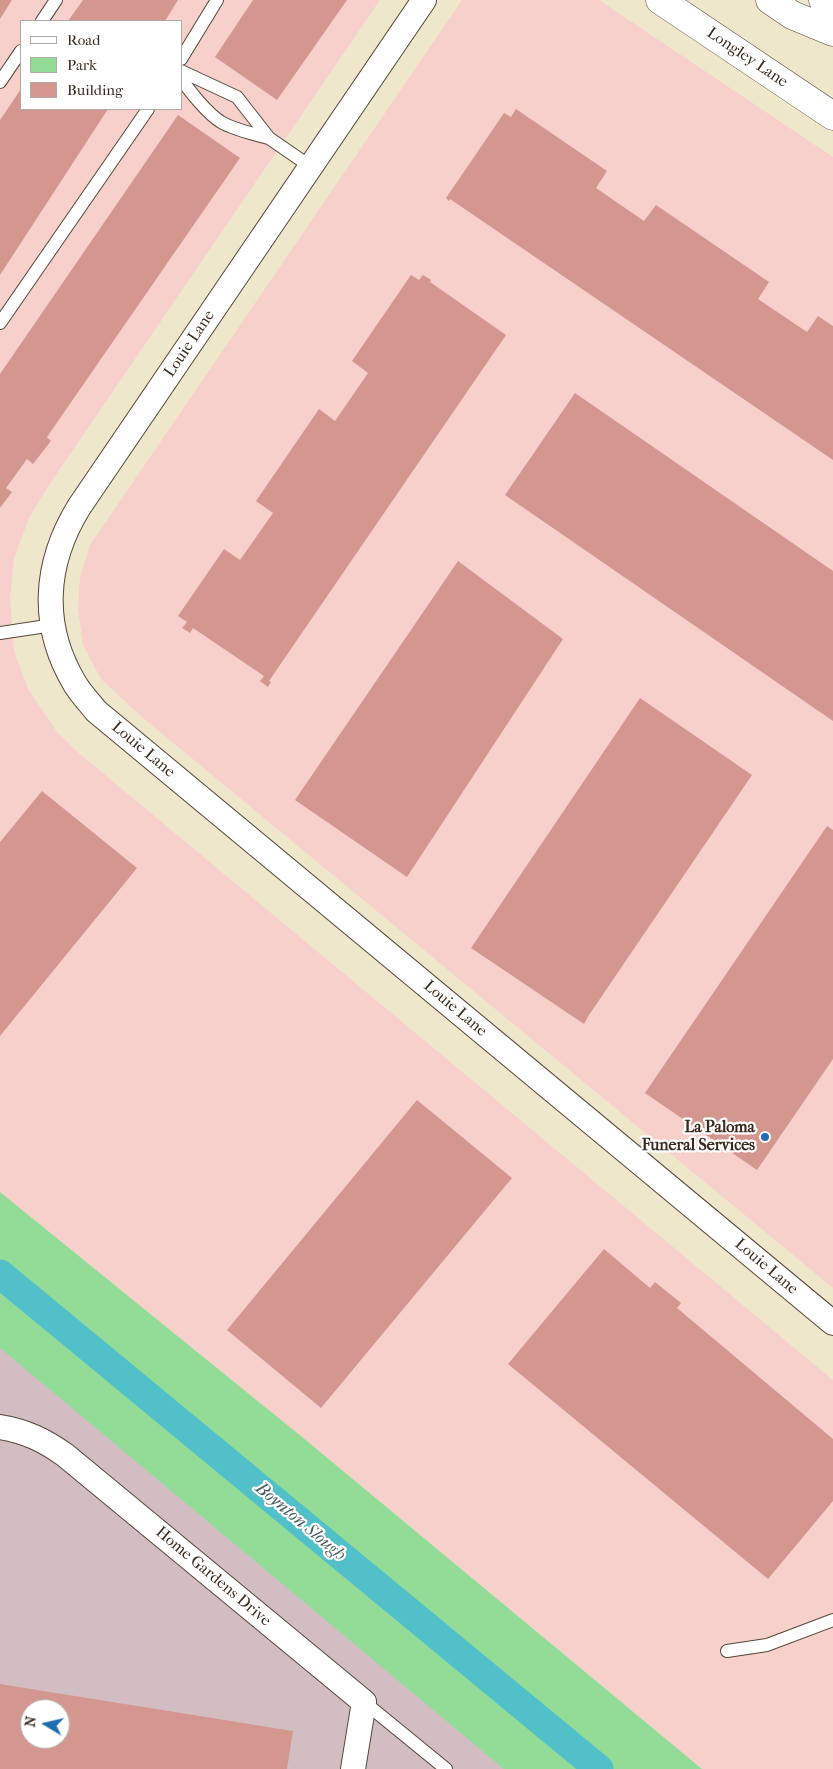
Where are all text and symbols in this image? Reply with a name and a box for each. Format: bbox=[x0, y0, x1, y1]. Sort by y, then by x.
legend bbox=[20, 20, 182, 110]
street label: Longley Lane bbox=[703, 24, 791, 92]
text: Road bbox=[67, 31, 100, 49]
text: Park bbox=[67, 56, 97, 74]
text: Building bbox=[67, 81, 123, 99]
street label: Louie Lane bbox=[161, 307, 219, 381]
street label: Louie Lane bbox=[107, 718, 179, 782]
street label: Louie Lane bbox=[419, 977, 491, 1041]
place label: La Paloma Funeral Services bbox=[642, 1118, 755, 1156]
marker: La Paloma Funeral Services bbox=[759, 1131, 771, 1143]
street label: Louie Lane bbox=[730, 1235, 802, 1299]
water label: Boynton Slough bbox=[250, 1478, 350, 1566]
street label: Home Gardens Drive bbox=[151, 1523, 275, 1631]
north arrow bbox=[20, 1699, 70, 1749]
text: N bbox=[21, 1715, 40, 1728]

